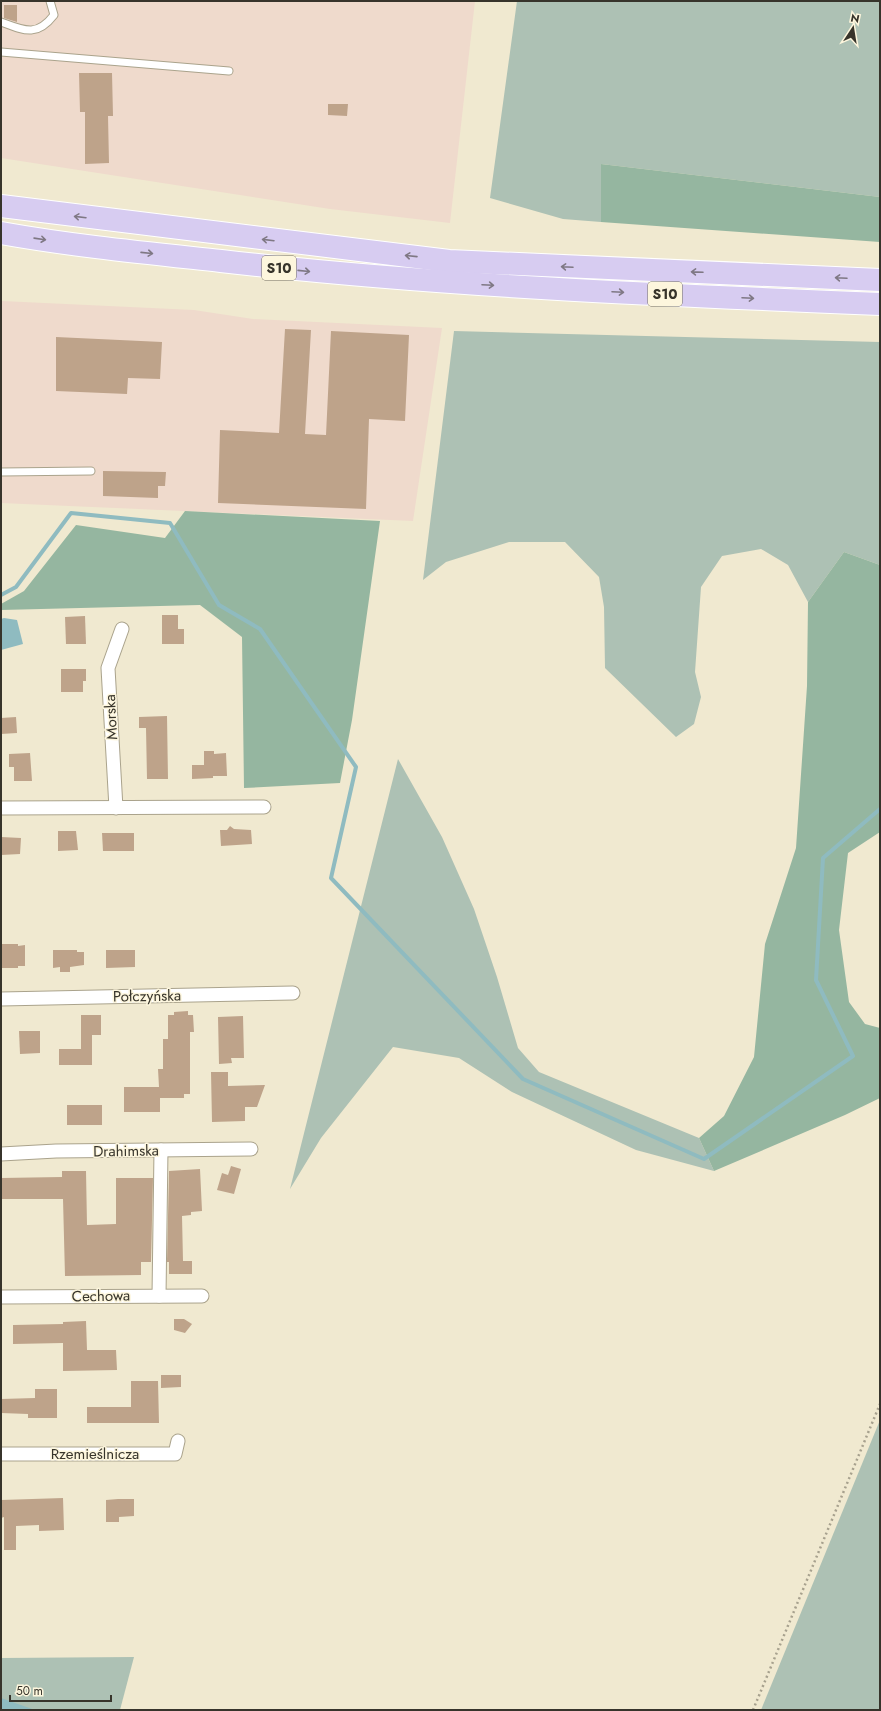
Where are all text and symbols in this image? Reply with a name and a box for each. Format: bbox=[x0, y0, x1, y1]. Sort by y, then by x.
north arrow bbox=[833, 8, 873, 48]
text: N bbox=[849, 9, 861, 27]
one-way arrow bbox=[73, 213, 86, 220]
one-way arrow bbox=[33, 235, 46, 243]
one-way arrow bbox=[262, 236, 275, 243]
one-way arrow bbox=[141, 249, 154, 257]
one-way arrow bbox=[405, 252, 418, 260]
road number: S10 bbox=[262, 256, 296, 280]
one-way arrow bbox=[561, 263, 574, 270]
one-way arrow bbox=[298, 267, 311, 274]
one-way arrow bbox=[691, 269, 704, 276]
one-way arrow bbox=[835, 275, 848, 282]
one-way arrow bbox=[481, 282, 494, 289]
road number: S10 bbox=[648, 282, 682, 306]
one-way arrow bbox=[611, 288, 624, 295]
one-way arrow bbox=[741, 295, 754, 302]
street label: Morska bbox=[99, 694, 123, 740]
street label: Połczyńska bbox=[113, 984, 181, 1008]
street label: Drahimska bbox=[93, 1139, 159, 1163]
street label: Cechowa bbox=[72, 1284, 130, 1308]
street label: Rzemieślnicza bbox=[51, 1443, 139, 1465]
scale bar bbox=[10, 1677, 111, 1703]
text: 50 m bbox=[16, 1682, 43, 1700]

